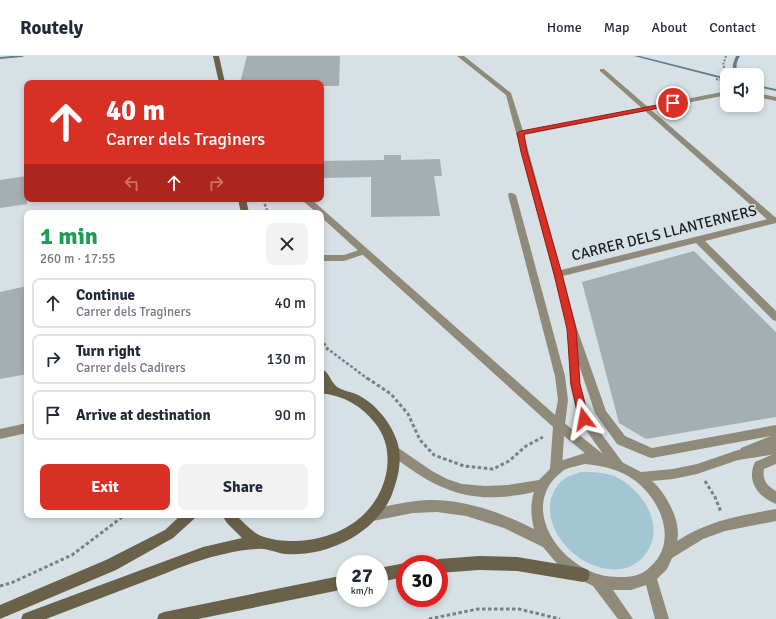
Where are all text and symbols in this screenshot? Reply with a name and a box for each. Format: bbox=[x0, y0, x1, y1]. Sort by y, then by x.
text: Routely bbox=[20, 16, 83, 40]
text: Home bbox=[547, 19, 582, 36]
text: Map bbox=[604, 19, 629, 36]
text: About bbox=[651, 19, 687, 36]
text: Contact bbox=[709, 19, 756, 36]
map controls bbox=[720, 68, 764, 112]
button: sound bbox=[720, 68, 764, 112]
pin bbox=[656, 86, 690, 120]
icon: arrive bbox=[662, 92, 684, 114]
text: 40 m bbox=[106, 94, 165, 128]
icon: ahead bbox=[40, 96, 92, 148]
text: Carrer dels Traginers bbox=[106, 128, 265, 150]
icon: left bbox=[121, 172, 143, 194]
icon: ahead bbox=[163, 172, 185, 194]
icon: right bbox=[205, 172, 227, 194]
street label: CARRER DELS LLANTERNERS bbox=[570, 201, 758, 265]
text: 1 min bbox=[40, 221, 98, 251]
button: close bbox=[266, 223, 308, 265]
text: 260 m · 17:55 bbox=[40, 251, 116, 267]
text: Continue bbox=[76, 286, 135, 304]
icon: ahead bbox=[42, 292, 64, 314]
text: 40 m bbox=[275, 294, 306, 312]
text: Carrer dels Traginers bbox=[76, 304, 191, 320]
text: Turn right bbox=[76, 342, 141, 360]
icon: right bbox=[42, 348, 64, 370]
text: 130 m bbox=[266, 350, 306, 368]
text: Carrer dels Cadirers bbox=[76, 360, 186, 376]
position arrow bbox=[563, 398, 605, 440]
icon: arrive bbox=[42, 404, 64, 426]
text: Arrive at destination bbox=[76, 406, 211, 424]
text: 90 m bbox=[275, 406, 306, 424]
button: Exit bbox=[40, 464, 170, 510]
button: Share bbox=[178, 464, 308, 510]
speed limit sign: 30 bbox=[396, 555, 448, 607]
text: 27 bbox=[351, 563, 373, 588]
text: km/h bbox=[351, 585, 373, 597]

